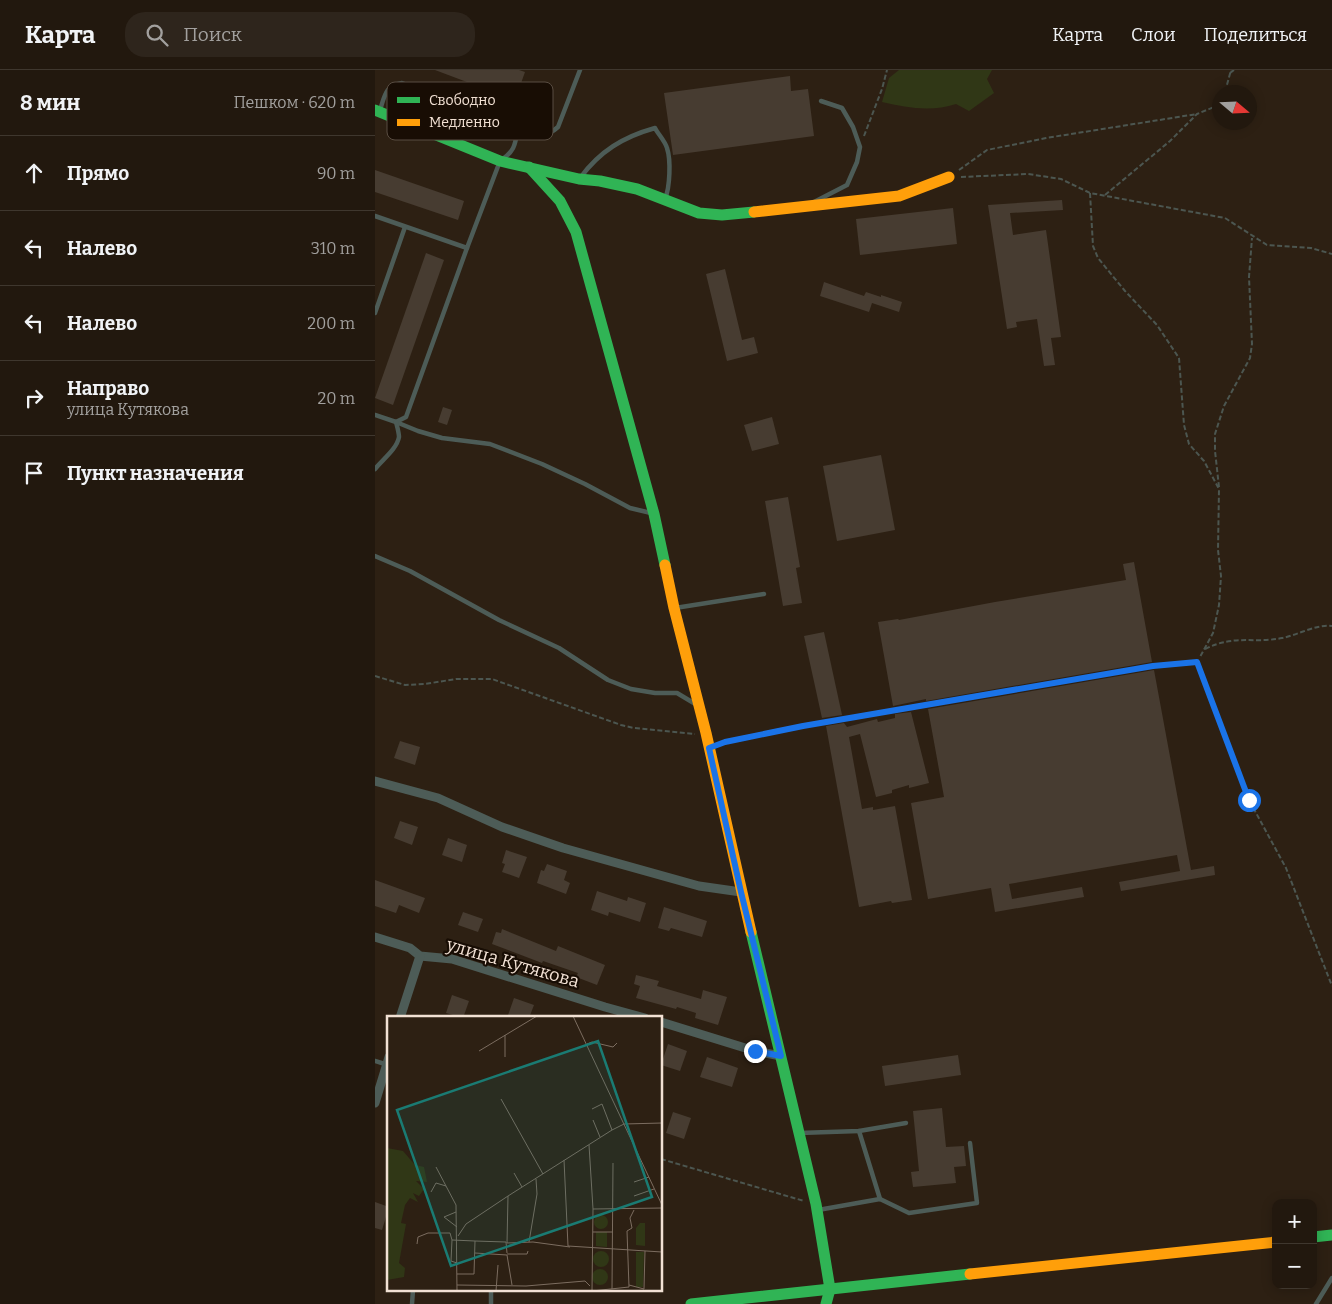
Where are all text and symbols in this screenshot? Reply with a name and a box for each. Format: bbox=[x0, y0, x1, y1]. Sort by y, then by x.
search box bbox=[125, 12, 475, 57]
text: Карта bbox=[25, 21, 95, 49]
icon: search bbox=[143, 21, 171, 49]
text: Поиск bbox=[183, 23, 242, 46]
text: Карта bbox=[1052, 24, 1103, 46]
text: Слои bbox=[1131, 24, 1176, 46]
text: Поделиться bbox=[1204, 24, 1307, 46]
legend bbox=[387, 82, 553, 140]
north arrow bbox=[1212, 85, 1257, 130]
text: 8 мин bbox=[20, 90, 80, 116]
text: Свободно bbox=[429, 92, 495, 109]
text: Пешком · 620 m bbox=[233, 93, 355, 112]
text: Медленно bbox=[429, 114, 500, 131]
icon: ahead bbox=[20, 159, 48, 187]
text: Прямо bbox=[67, 162, 129, 185]
text: 90 m bbox=[317, 164, 355, 183]
icon: left bbox=[20, 234, 48, 262]
text: Налево bbox=[67, 237, 137, 260]
text: 310 m bbox=[311, 239, 355, 258]
icon: left bbox=[20, 309, 48, 337]
text: Налево bbox=[67, 312, 137, 335]
text: 200 m bbox=[307, 314, 355, 333]
text: Направо bbox=[67, 377, 149, 400]
icon: right bbox=[20, 384, 48, 412]
text: 20 m bbox=[318, 389, 355, 408]
text: улица Кутякова bbox=[67, 400, 189, 419]
icon: arrive bbox=[20, 459, 48, 487]
text: Пункт назначения bbox=[67, 462, 244, 485]
route start bbox=[1238, 789, 1261, 812]
street label: улица Кутякова bbox=[443, 933, 582, 993]
inset map bbox=[387, 1016, 663, 1292]
route end bbox=[744, 1040, 767, 1063]
map controls bbox=[1272, 1199, 1317, 1289]
button: + bbox=[1272, 1199, 1317, 1244]
button: − bbox=[1272, 1244, 1317, 1289]

